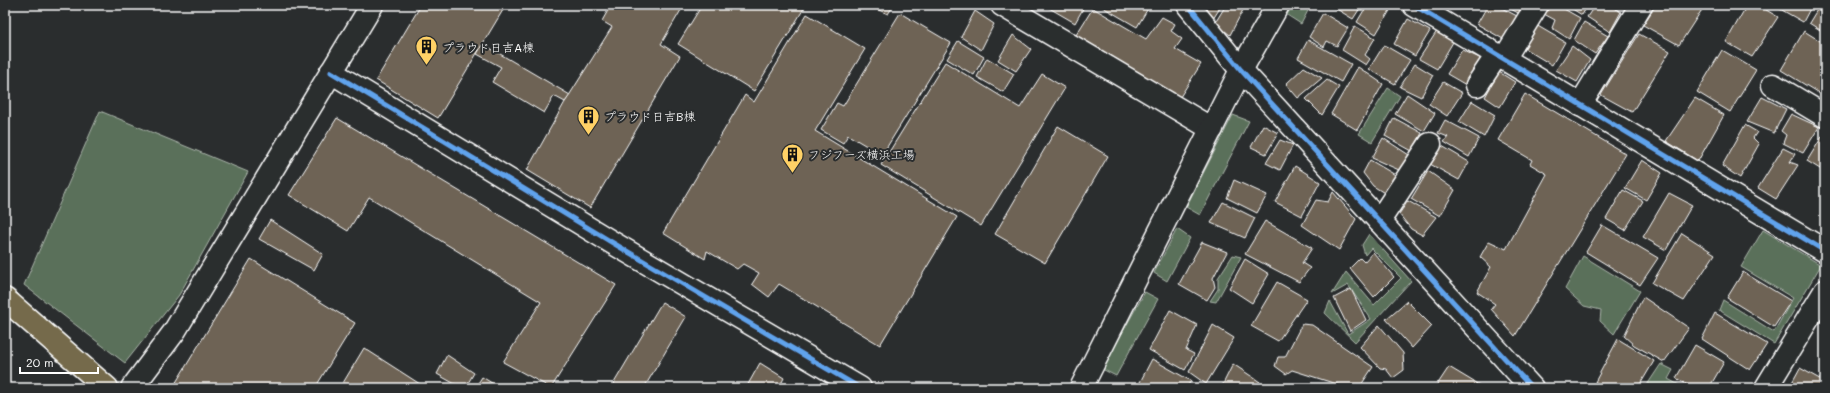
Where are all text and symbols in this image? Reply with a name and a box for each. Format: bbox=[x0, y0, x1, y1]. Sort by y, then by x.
building icon: プラウド日吉A棟 bbox=[414, 34, 440, 67]
place label: プラウド日吉A棟 bbox=[442, 39, 534, 55]
building icon: プラウド日吉B棟 bbox=[576, 103, 602, 136]
place label: プラウド日吉B棟 bbox=[604, 108, 695, 124]
building icon: フジフーズ横浜工場 bbox=[779, 141, 805, 174]
place label: フジフーズ横浜工場 bbox=[808, 146, 915, 162]
scale bar bbox=[20, 349, 98, 375]
text: 20 m bbox=[26, 354, 54, 370]

